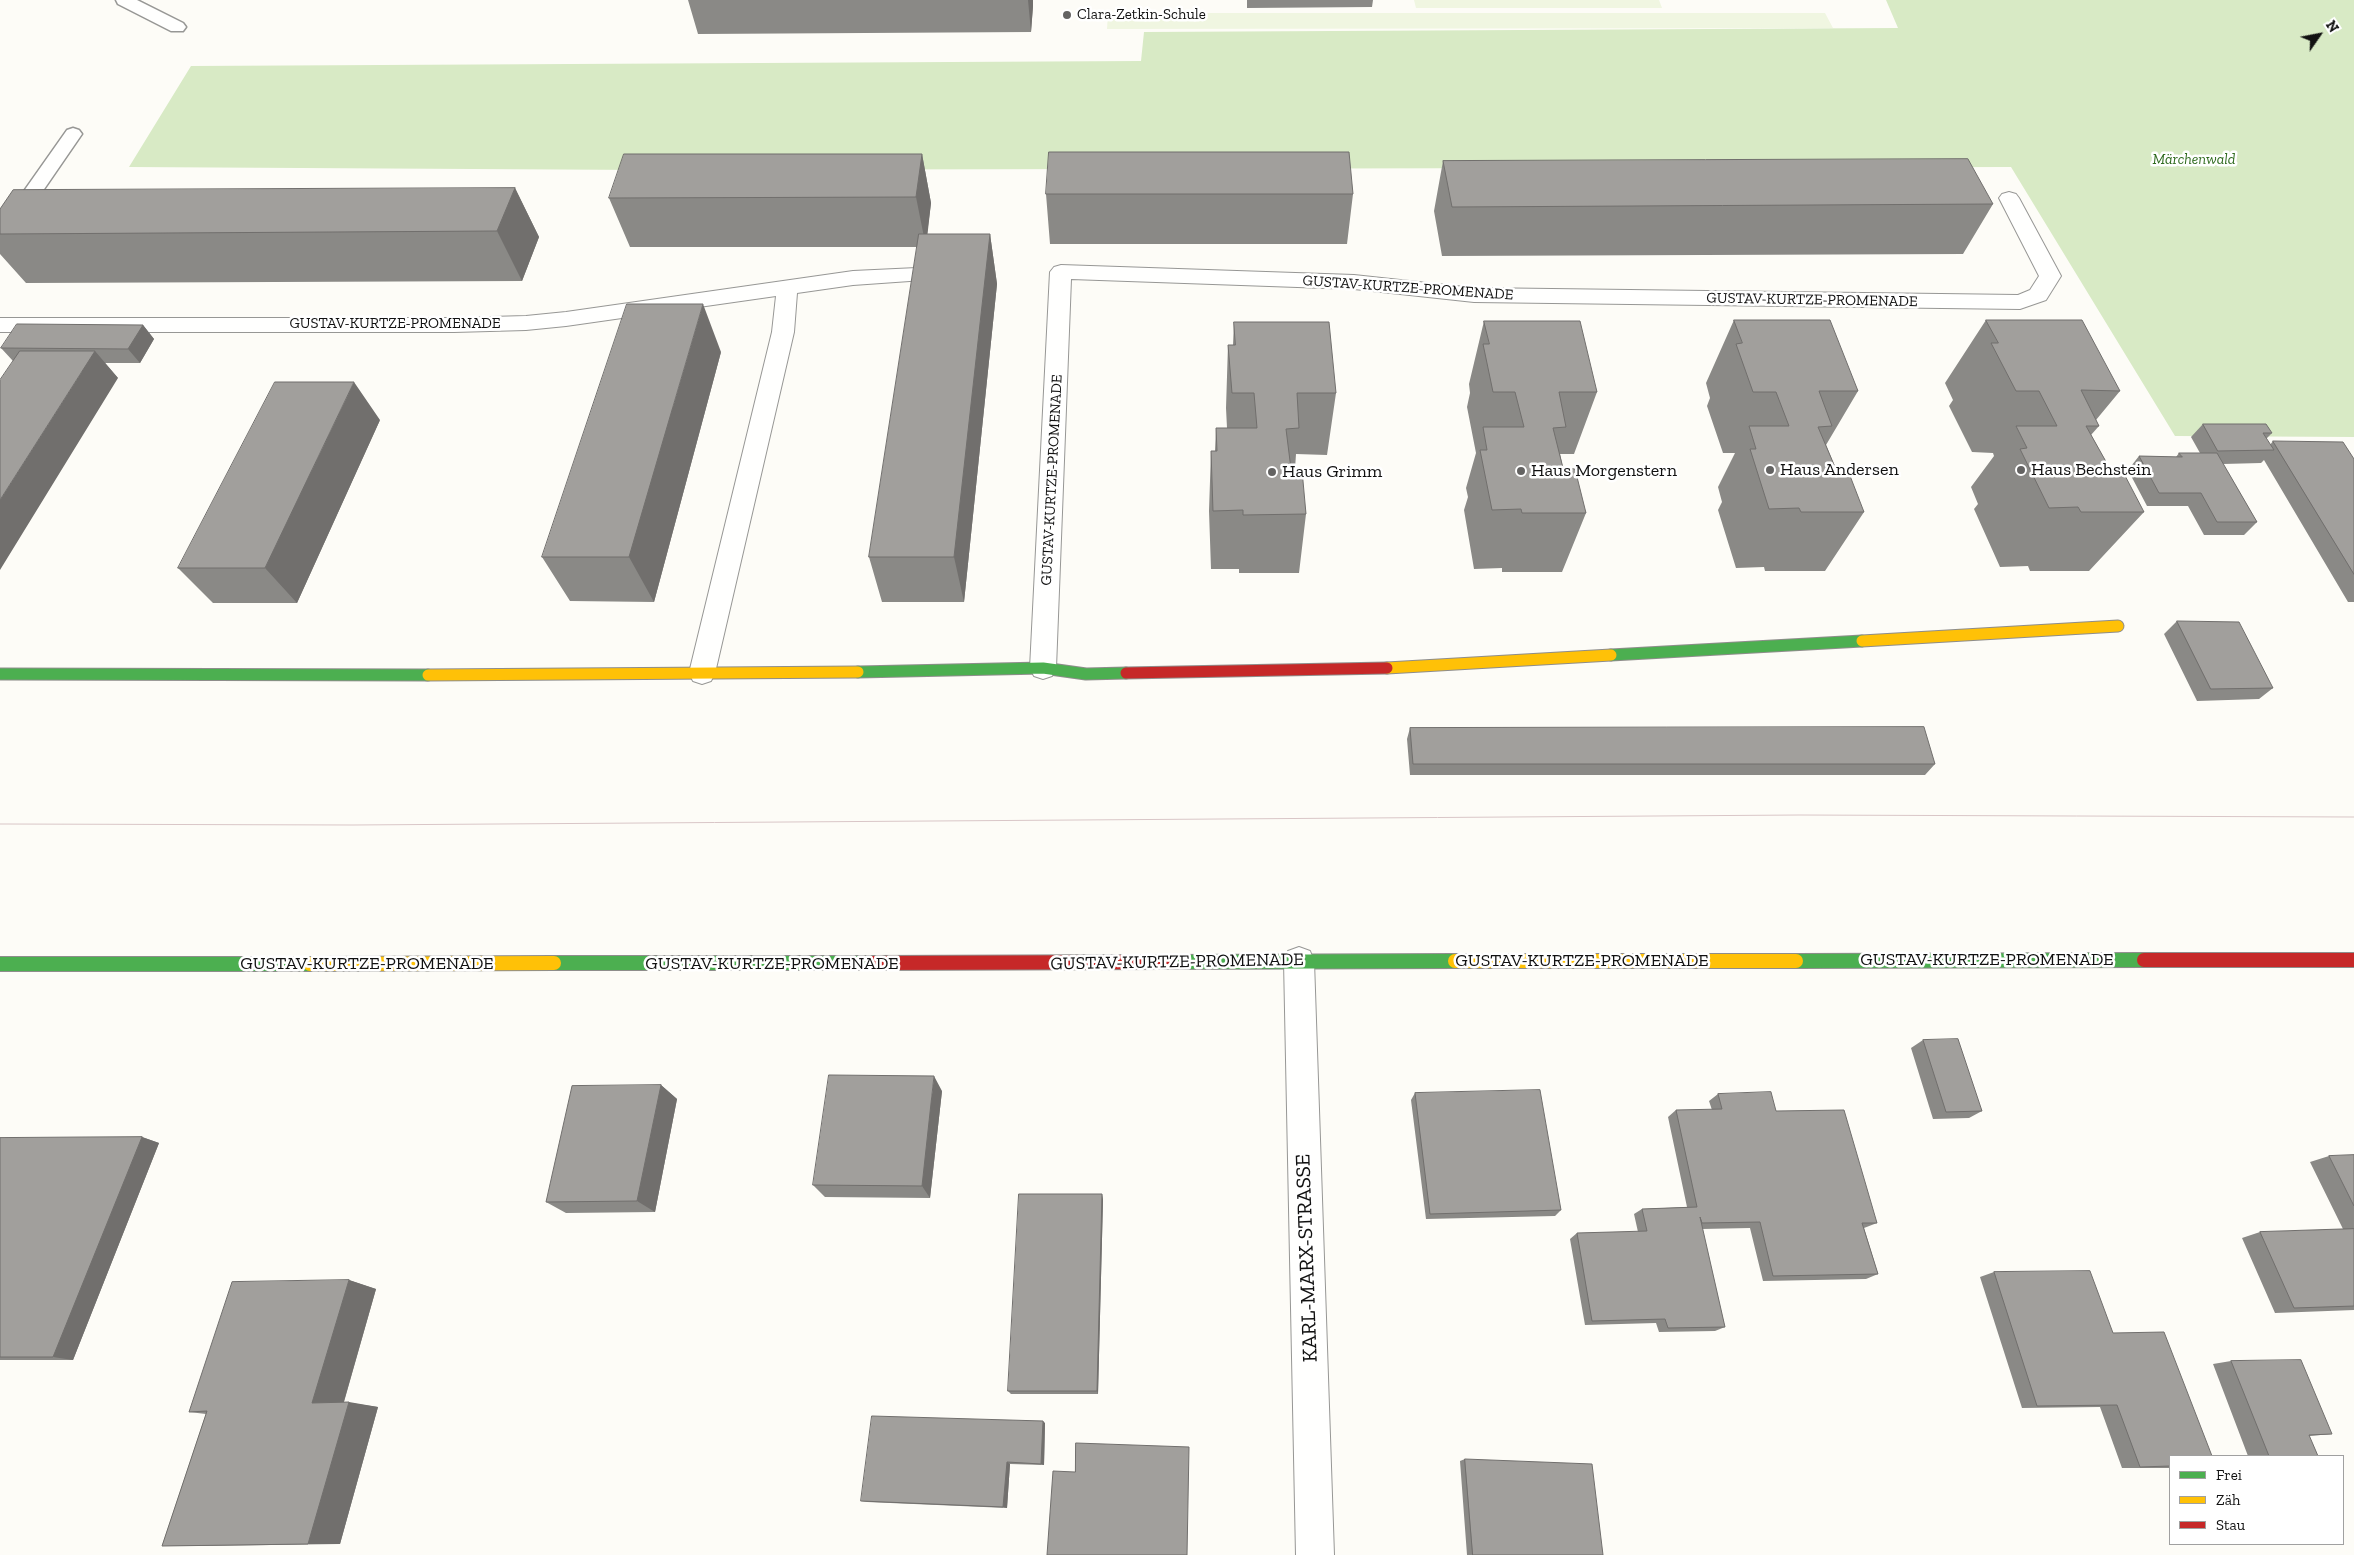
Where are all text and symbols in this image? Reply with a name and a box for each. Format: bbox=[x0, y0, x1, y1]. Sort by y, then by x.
place label: Clara-Zetkin-Schule bbox=[1077, 6, 1206, 24]
marker: Clara-Zetkin-Schule bbox=[1061, 9, 1073, 21]
north arrow bbox=[2294, 10, 2344, 60]
text: N bbox=[2322, 17, 2342, 36]
park label: Märchenwald bbox=[2152, 151, 2236, 169]
street label: GUSTAV-KURTZE-PROMENADE bbox=[1302, 272, 1514, 304]
street label: GUSTAV-KURTZE-PROMENADE bbox=[1706, 289, 1918, 311]
street label: GUSTAV-KURTZE-PROMENADE bbox=[289, 315, 501, 333]
street label: GUSTAV-KURTZE-PROMENADE bbox=[1037, 374, 1067, 586]
place label: Haus Andersen bbox=[1780, 459, 1899, 481]
place label: Haus Bechstein bbox=[2031, 459, 2151, 481]
place label: Haus Morgenstern bbox=[1531, 460, 1677, 482]
place label: Haus Grimm bbox=[1282, 461, 1382, 483]
marker: Haus Andersen bbox=[1764, 464, 1776, 476]
marker: Haus Bechstein bbox=[2015, 464, 2027, 476]
marker: Haus Morgenstern bbox=[1515, 465, 1527, 477]
marker: Haus Grimm bbox=[1266, 466, 1278, 478]
street label: GUSTAV-KURTZE-PROMENADE bbox=[1050, 949, 1304, 975]
street label: GUSTAV-KURTZE-PROMENADE bbox=[1860, 949, 2114, 971]
street label: GUSTAV-KURTZE-PROMENADE bbox=[1455, 950, 1709, 972]
street label: GUSTAV-KURTZE-PROMENADE bbox=[240, 953, 494, 975]
street label: GUSTAV-KURTZE-PROMENADE bbox=[645, 953, 899, 975]
street label: KARL-MARX-STRASSE bbox=[1291, 1153, 1323, 1363]
legend bbox=[2169, 1455, 2344, 1545]
text: Frei bbox=[2216, 1466, 2242, 1484]
text: Zäh bbox=[2216, 1491, 2240, 1509]
text: Stau bbox=[2216, 1516, 2245, 1534]

